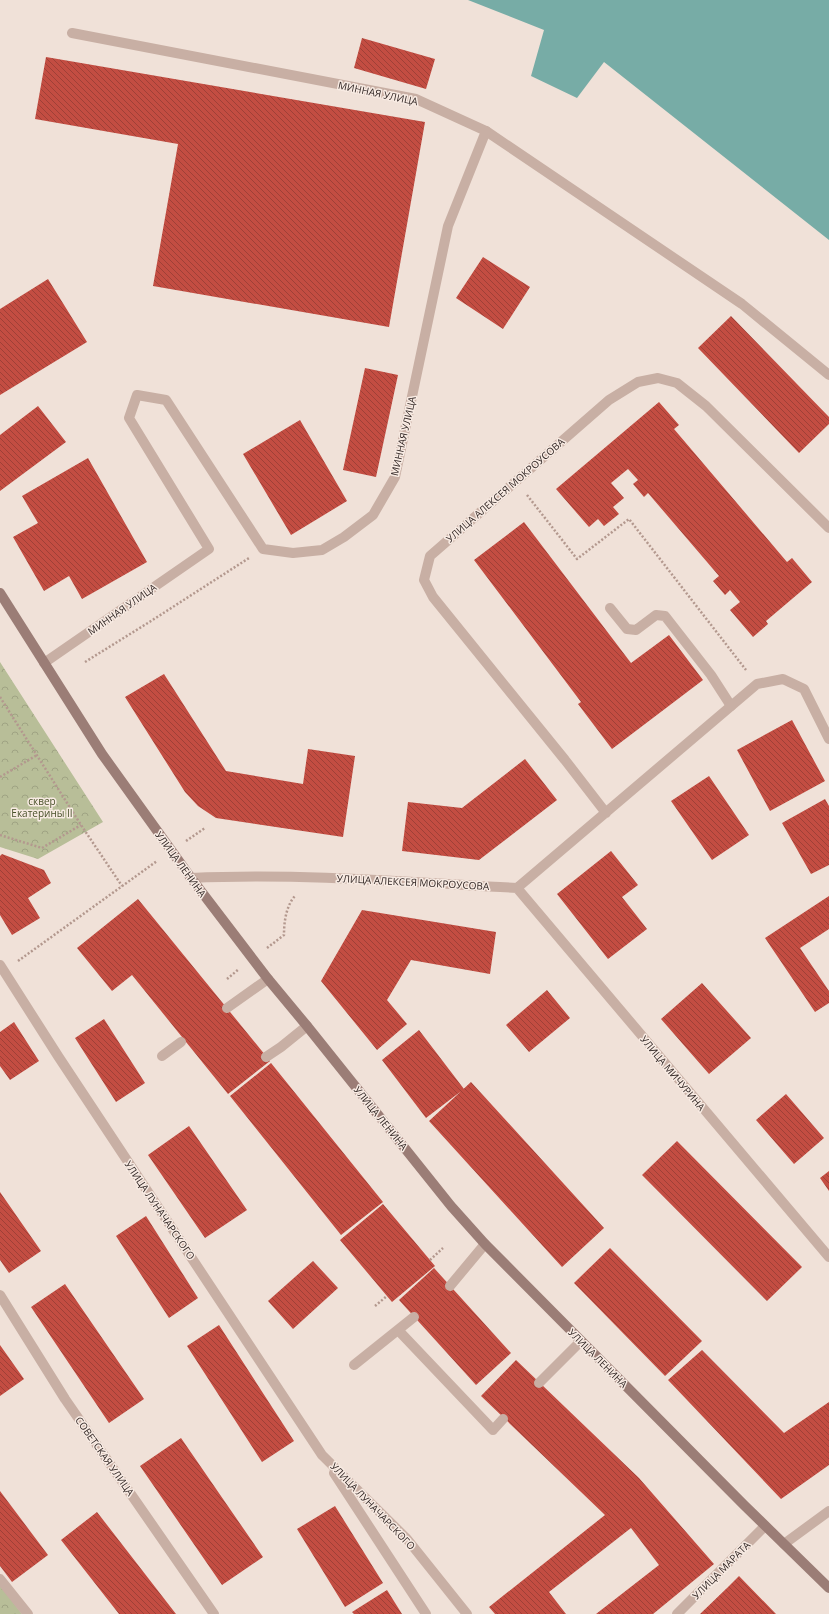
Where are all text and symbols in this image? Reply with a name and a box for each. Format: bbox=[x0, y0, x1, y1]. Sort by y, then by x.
street label: МИННАЯ УЛИЦА bbox=[337, 78, 420, 108]
street label: МИННАЯ УЛИЦА bbox=[387, 394, 419, 477]
street label: УЛИЦА АЛЕКСЕЯ МОКРОУСОВА bbox=[443, 434, 568, 545]
street label: МИННАЯ УЛИЦА bbox=[85, 580, 160, 638]
park label: cквер Екатерины II bbox=[11, 794, 73, 820]
street label: УЛИЦА ЛЕНИНА bbox=[152, 828, 210, 900]
street label: УЛИЦА АЛЕКСЕЯ МОКРОУСОВА bbox=[336, 871, 490, 893]
street label: УЛИЦА МИЧУРИНА bbox=[637, 1032, 709, 1114]
street label: УЛИЦА ЛЕНИНА bbox=[351, 1083, 412, 1153]
street label: УЛИЦА ЛУНАЧАРСКОГО bbox=[122, 1158, 198, 1262]
street label: УЛИЦА ЛЕНИНА bbox=[565, 1325, 631, 1391]
street label: СОВЕТСКАЯ УЛИЦА bbox=[72, 1414, 138, 1499]
street label: УЛИЦА ЛУНАЧАРСКОГО bbox=[328, 1459, 419, 1553]
street label: УЛИЦА МАРАТА bbox=[689, 1537, 754, 1602]

